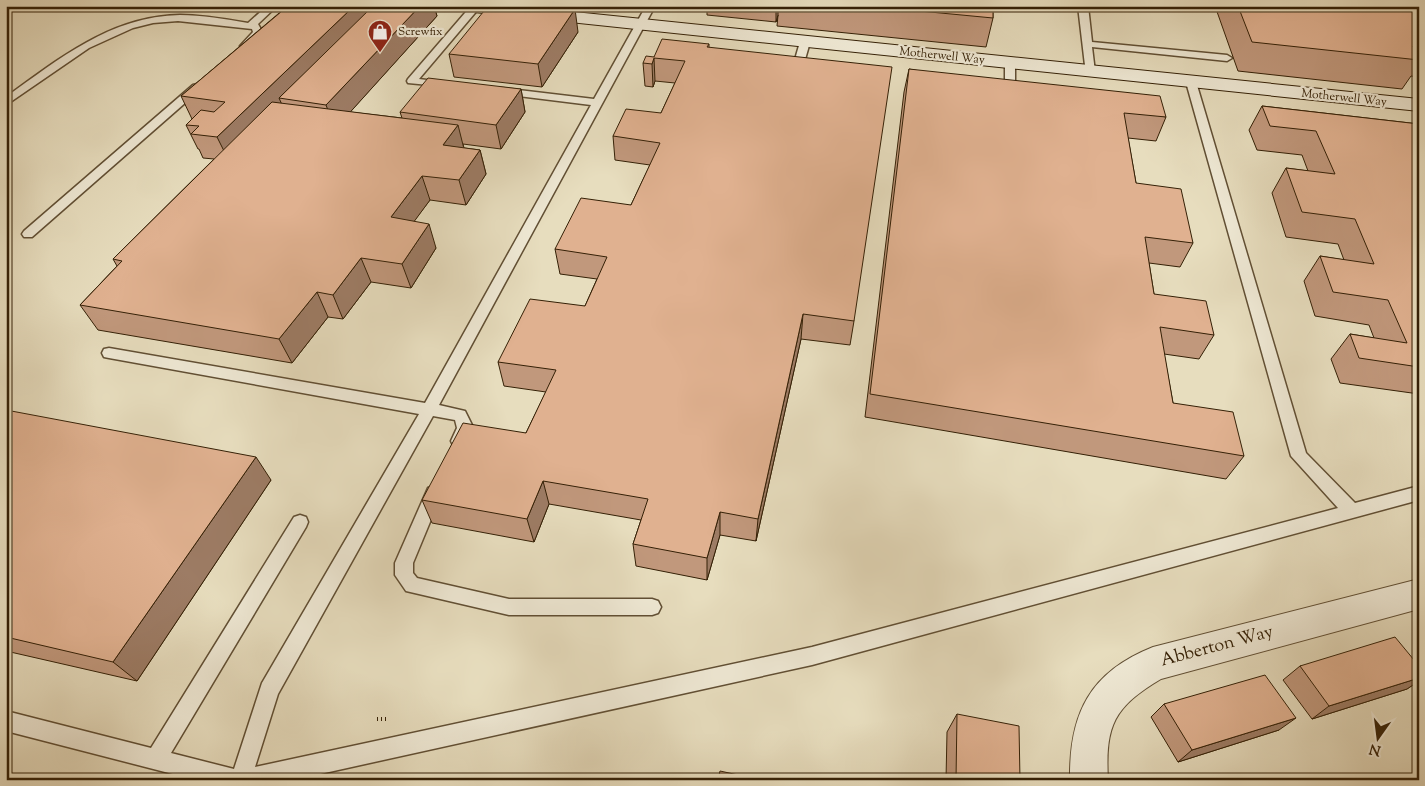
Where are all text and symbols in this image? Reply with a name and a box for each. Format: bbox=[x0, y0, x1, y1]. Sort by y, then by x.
shop icon: Screwfix bbox=[367, 19, 393, 53]
place label: Screwfix bbox=[398, 23, 443, 41]
street label: Motherwell Way bbox=[898, 43, 986, 69]
street label: Motherwell Way bbox=[1300, 85, 1388, 111]
street label: Abberton Way bbox=[1158, 619, 1276, 675]
north arrow bbox=[1352, 714, 1402, 764]
text: N bbox=[1367, 738, 1383, 760]

